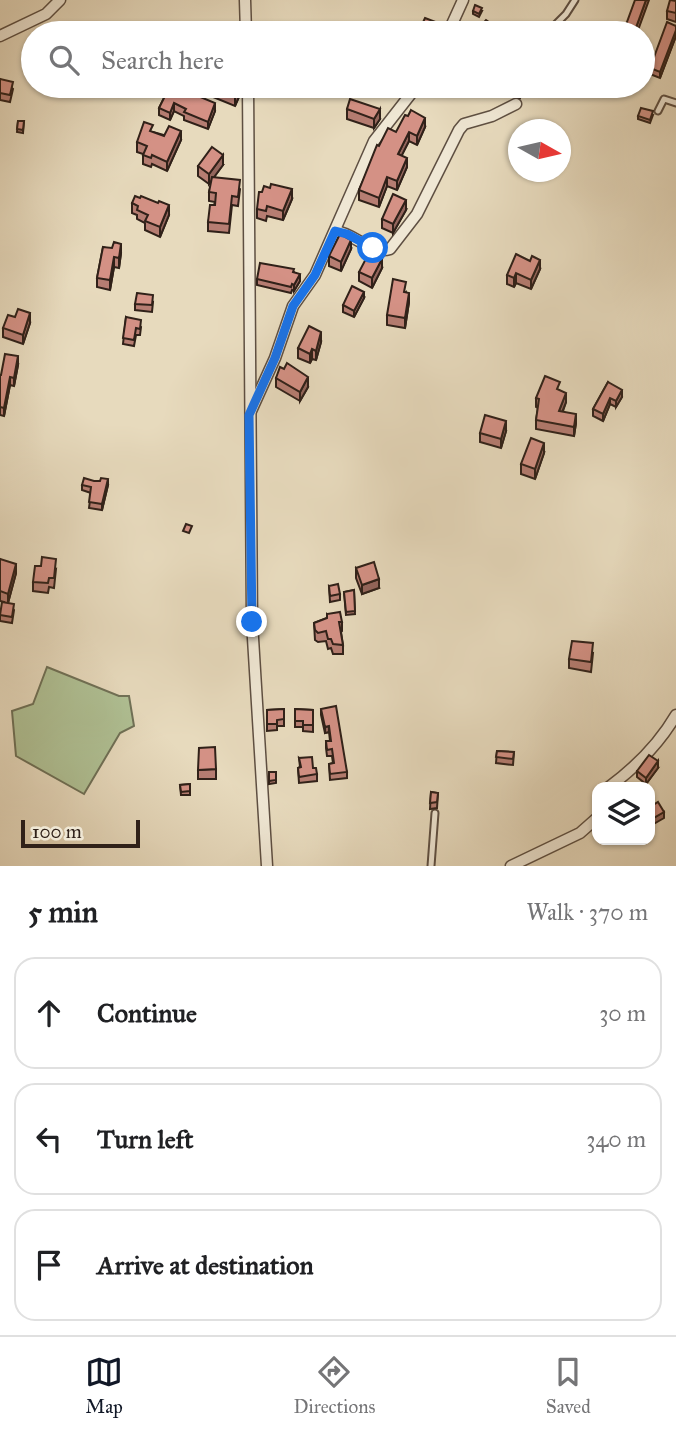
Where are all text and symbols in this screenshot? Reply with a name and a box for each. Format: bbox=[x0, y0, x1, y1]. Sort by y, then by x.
search box bbox=[21, 21, 655, 98]
icon: search bbox=[45, 41, 83, 79]
text: Search here bbox=[101, 44, 224, 76]
north arrow bbox=[508, 119, 571, 182]
route start bbox=[357, 232, 388, 263]
route end bbox=[236, 606, 267, 637]
map controls bbox=[592, 782, 655, 845]
button: layers bbox=[592, 782, 655, 845]
scale bar bbox=[21, 817, 140, 849]
text: 100 m bbox=[32, 820, 82, 843]
text: 5 min bbox=[28, 894, 98, 930]
text: Walk · 370 m bbox=[527, 898, 648, 926]
icon: ahead bbox=[30, 994, 68, 1032]
text: Continue bbox=[97, 997, 197, 1029]
text: 30 m bbox=[599, 999, 646, 1027]
icon: left bbox=[30, 1120, 68, 1158]
text: Turn left bbox=[97, 1123, 193, 1155]
text: 340 m bbox=[586, 1125, 646, 1153]
icon: arrive bbox=[30, 1246, 68, 1284]
text: Arrive at destination bbox=[97, 1249, 314, 1281]
tab: Map bbox=[85, 1353, 123, 1418]
tab: Directions bbox=[293, 1353, 375, 1418]
tab: Saved bbox=[546, 1353, 591, 1418]

